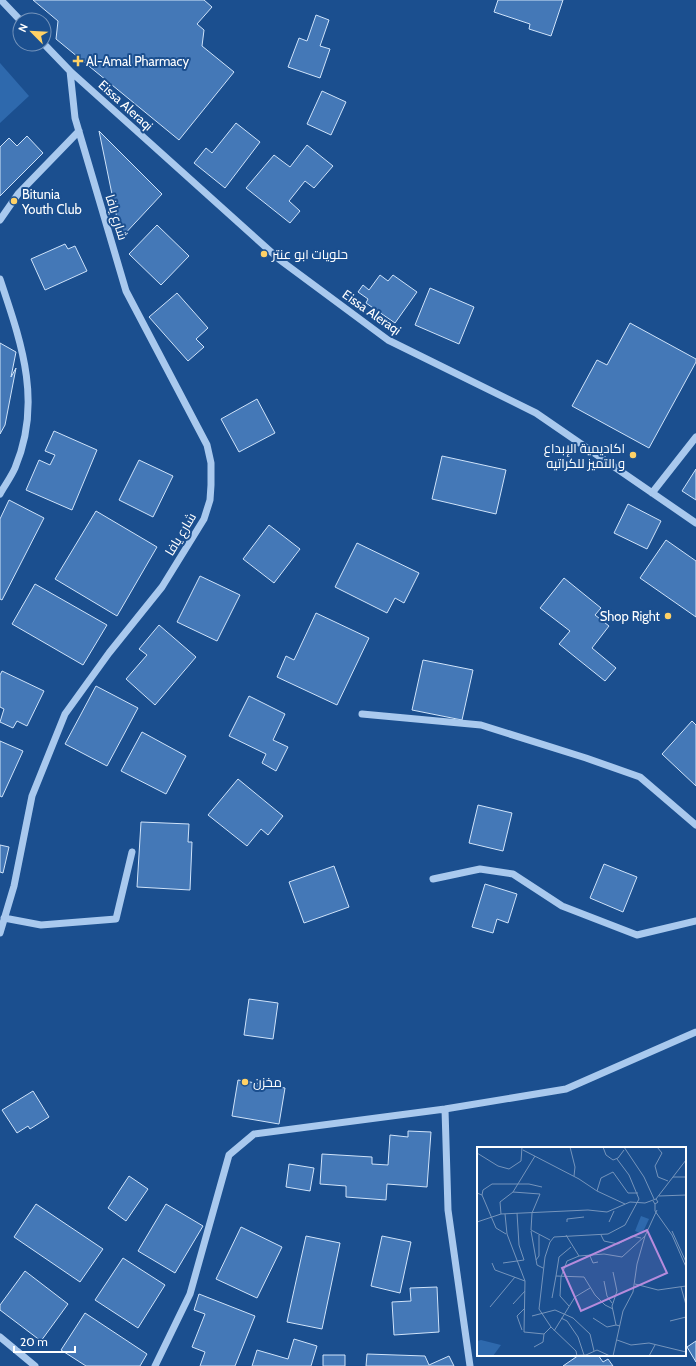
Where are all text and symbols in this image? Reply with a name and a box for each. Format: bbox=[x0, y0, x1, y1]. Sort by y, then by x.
north arrow bbox=[12, 12, 52, 52]
text: N bbox=[15, 22, 31, 34]
place label: Al-Amal Pharmacy bbox=[86, 53, 189, 69]
marker: Al-Amal Pharmacy bbox=[73, 56, 83, 66]
street label: Eissa Aleraqi bbox=[95, 76, 157, 134]
place label: Bitunia Youth Club bbox=[21, 186, 82, 217]
street label: شارع يافا bbox=[102, 192, 132, 242]
marker: Bitunia Youth Club bbox=[9, 196, 19, 206]
place label: حلويات ابو عنتر bbox=[271, 246, 348, 262]
marker: حلويات ابو عنتر bbox=[259, 249, 269, 259]
street label: Eissa Aleraqi bbox=[340, 286, 404, 338]
place label: اكاديمية الإبداع و التميز للكراتيه bbox=[544, 440, 625, 471]
marker: اكاديمية الإبداع و التميز للكراتيه bbox=[628, 450, 638, 460]
street label: شارع يافا bbox=[161, 510, 200, 559]
place label: Shop Right bbox=[600, 608, 661, 624]
marker: Shop Right bbox=[663, 611, 673, 621]
place label: مخزن bbox=[253, 1074, 282, 1090]
marker: مخزن bbox=[240, 1077, 250, 1087]
inset map bbox=[477, 1147, 686, 1356]
scale bar bbox=[14, 1328, 75, 1354]
text: 20 m bbox=[20, 1334, 48, 1349]

